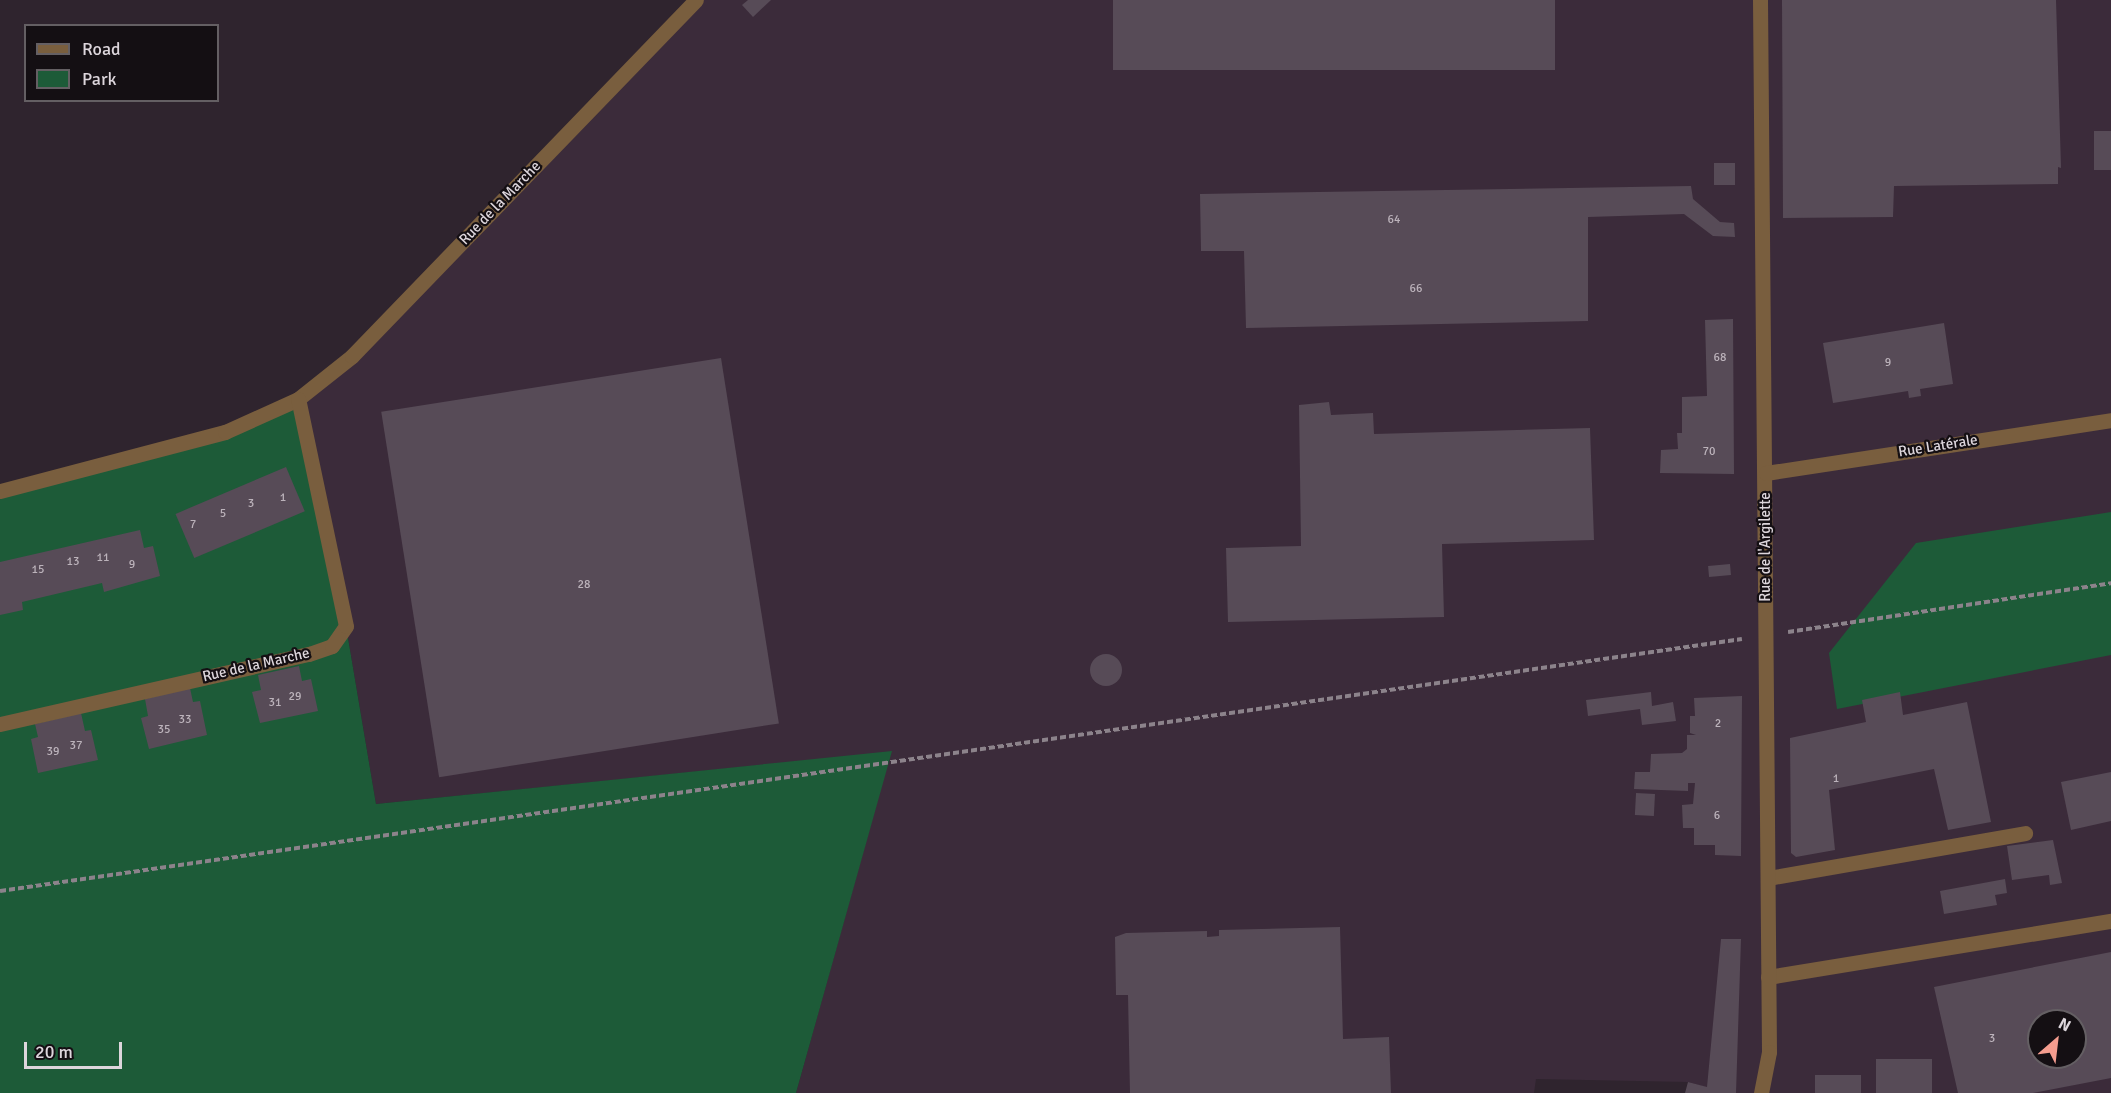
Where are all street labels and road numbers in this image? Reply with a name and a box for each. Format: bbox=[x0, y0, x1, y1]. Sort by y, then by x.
street label: Rue de la Marche bbox=[456, 157, 544, 249]
street label: Rue Latérale bbox=[1897, 431, 1979, 461]
street label: Rue de l'Argilette bbox=[1757, 492, 1775, 602]
street label: Rue de la Marche bbox=[201, 644, 311, 686]

